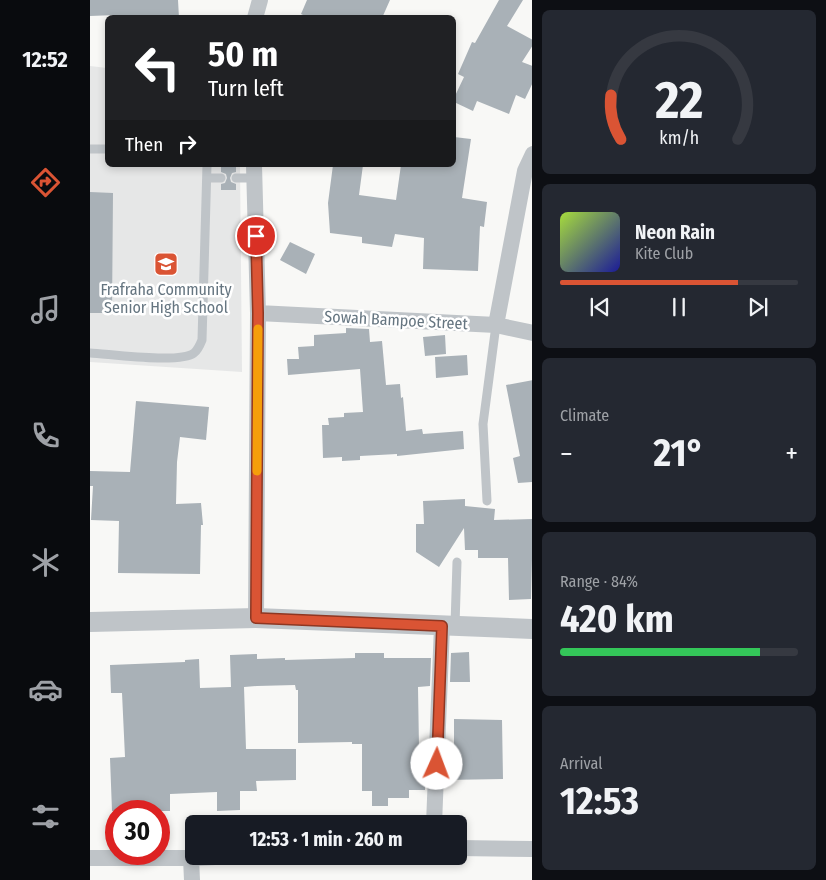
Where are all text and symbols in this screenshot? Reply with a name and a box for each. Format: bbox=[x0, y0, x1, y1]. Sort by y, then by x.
text: 50 m bbox=[208, 33, 278, 75]
icon: left bbox=[125, 35, 190, 100]
text: 12:52 bbox=[22, 46, 68, 73]
text: 22 bbox=[654, 69, 703, 132]
text: Turn left bbox=[208, 75, 284, 102]
text: km/h bbox=[659, 127, 699, 149]
icon: right bbox=[173, 130, 201, 158]
text: Then bbox=[125, 133, 163, 156]
icon: directions bbox=[28, 165, 63, 200]
pin bbox=[235, 215, 277, 257]
text: Neon Rain bbox=[635, 221, 715, 244]
icon: arrive bbox=[242, 222, 270, 250]
text: Kite Club bbox=[635, 244, 693, 263]
school or university icon: Frafraha Community Senior High School bbox=[153, 251, 179, 277]
place label: Frafraha Community Senior High School bbox=[100, 280, 232, 317]
icon: music bbox=[28, 292, 63, 327]
icon: previous bbox=[586, 293, 614, 321]
icon: pause bbox=[665, 293, 693, 321]
icon: next bbox=[744, 293, 772, 321]
street label: Sowah Bampoe Street bbox=[324, 307, 469, 333]
text: Climate bbox=[560, 406, 609, 425]
icon: phone bbox=[28, 418, 63, 453]
text: 21° bbox=[654, 430, 704, 476]
text: − bbox=[560, 437, 573, 470]
text: + bbox=[785, 437, 798, 470]
icon: climate bbox=[28, 545, 63, 580]
text: Range · 84% bbox=[560, 572, 638, 591]
text: 420 km bbox=[560, 596, 674, 642]
icon: car bbox=[28, 672, 63, 707]
position arrow bbox=[410, 737, 462, 789]
text: Arrival bbox=[560, 754, 602, 773]
text: 12:53 bbox=[560, 778, 639, 824]
icon: filters bbox=[28, 799, 63, 834]
speed limit sign: 30 bbox=[105, 800, 170, 865]
text: 12:53 · 1 min · 260 m bbox=[250, 828, 402, 851]

